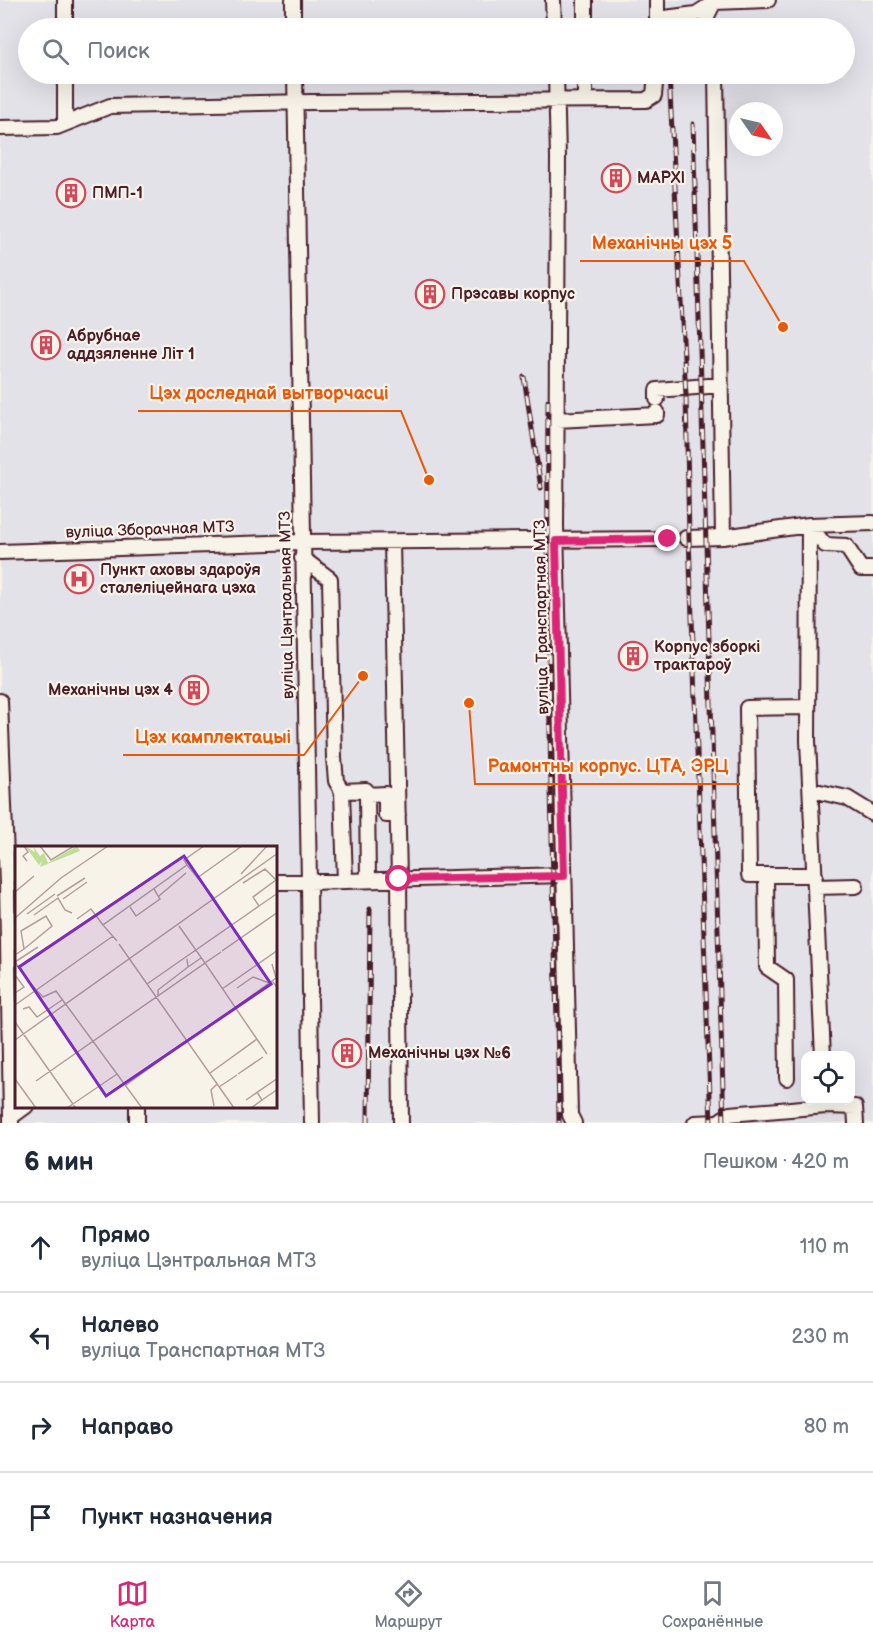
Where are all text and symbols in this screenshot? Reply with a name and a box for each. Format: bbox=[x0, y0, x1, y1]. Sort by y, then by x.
search box bbox=[18, 18, 855, 84]
icon: search bbox=[39, 35, 72, 68]
text: Поиск bbox=[87, 38, 150, 65]
north arrow bbox=[729, 102, 783, 156]
building icon: МАРХІ bbox=[600, 162, 632, 194]
place label: МАРХІ bbox=[637, 169, 685, 188]
building icon: ПМП-1 bbox=[55, 177, 87, 209]
place label: ПМП-1 bbox=[92, 184, 143, 203]
callout: Механічны цэх 5 bbox=[580, 225, 744, 261]
text: Механічны цэх 5 bbox=[592, 233, 732, 254]
building icon: Прэсавы корпус bbox=[414, 278, 446, 310]
place label: Прэсавы корпус bbox=[451, 285, 575, 304]
place label: Абрубнае аддзяленне Літ 1 bbox=[66, 327, 195, 364]
building icon: Абрубнае аддзяленне Літ 1 bbox=[30, 329, 62, 361]
callout: Цэх доследнай вытворчасці bbox=[138, 375, 401, 411]
text: Цэх доследнай вытворчасці bbox=[149, 383, 389, 404]
street label: вуліца Цэнтральная МТЗ bbox=[276, 511, 298, 699]
street label: вуліца Зборачная МТЗ bbox=[65, 518, 235, 542]
street label: вуліца Транспартная МТЗ bbox=[531, 519, 553, 715]
route end bbox=[654, 525, 680, 551]
place label: Пункт аховы здароўя сталеліцейнага цэха bbox=[100, 561, 261, 598]
hospital icon: Пункт аховы здароўя сталеліцейнага цэха bbox=[63, 563, 95, 595]
place label: Корпус зборкі трактароў bbox=[654, 638, 760, 675]
building icon: Корпус зборкі трактароў bbox=[617, 640, 649, 672]
building icon: Механічны цэх 4 bbox=[178, 674, 210, 706]
place label: Механічны цэх 4 bbox=[48, 681, 174, 700]
callout: Цэх камплектацыі bbox=[123, 719, 304, 755]
text: Цэх камплектацыі bbox=[135, 727, 291, 748]
callout: Рамонтны корпус. ЦТА, ЭРЦ bbox=[475, 748, 740, 784]
text: Рамонтны корпус. ЦТА, ЭРЦ bbox=[488, 756, 728, 777]
inset map bbox=[15, 846, 278, 1108]
route start bbox=[385, 865, 411, 891]
building icon: Механічны цэх №6 bbox=[331, 1037, 363, 1069]
place label: Механічны цэх №6 bbox=[368, 1044, 511, 1063]
map controls bbox=[801, 1051, 855, 1105]
button: locate bbox=[801, 1051, 855, 1105]
text: 6 мин bbox=[24, 1147, 94, 1178]
text: Пешком · 420 m bbox=[703, 1150, 849, 1174]
text: Прямо bbox=[81, 1222, 150, 1249]
icon: ahead bbox=[24, 1231, 57, 1264]
text: 110 m bbox=[800, 1235, 849, 1259]
text: вуліца Цэнтральная МТЗ bbox=[81, 1249, 316, 1273]
text: Налево bbox=[81, 1312, 159, 1339]
icon: left bbox=[24, 1321, 57, 1354]
text: 230 m bbox=[792, 1325, 849, 1349]
text: вуліца Транспартная МТЗ bbox=[81, 1339, 325, 1363]
icon: right bbox=[24, 1411, 57, 1444]
text: Направо bbox=[81, 1414, 173, 1441]
text: 80 m bbox=[804, 1415, 849, 1439]
icon: arrive bbox=[24, 1501, 57, 1534]
text: Пункт назначения bbox=[81, 1504, 273, 1531]
tab: Карта bbox=[110, 1577, 155, 1632]
tab: Маршрут bbox=[374, 1577, 443, 1632]
tab: Сохранённые bbox=[662, 1577, 763, 1632]

